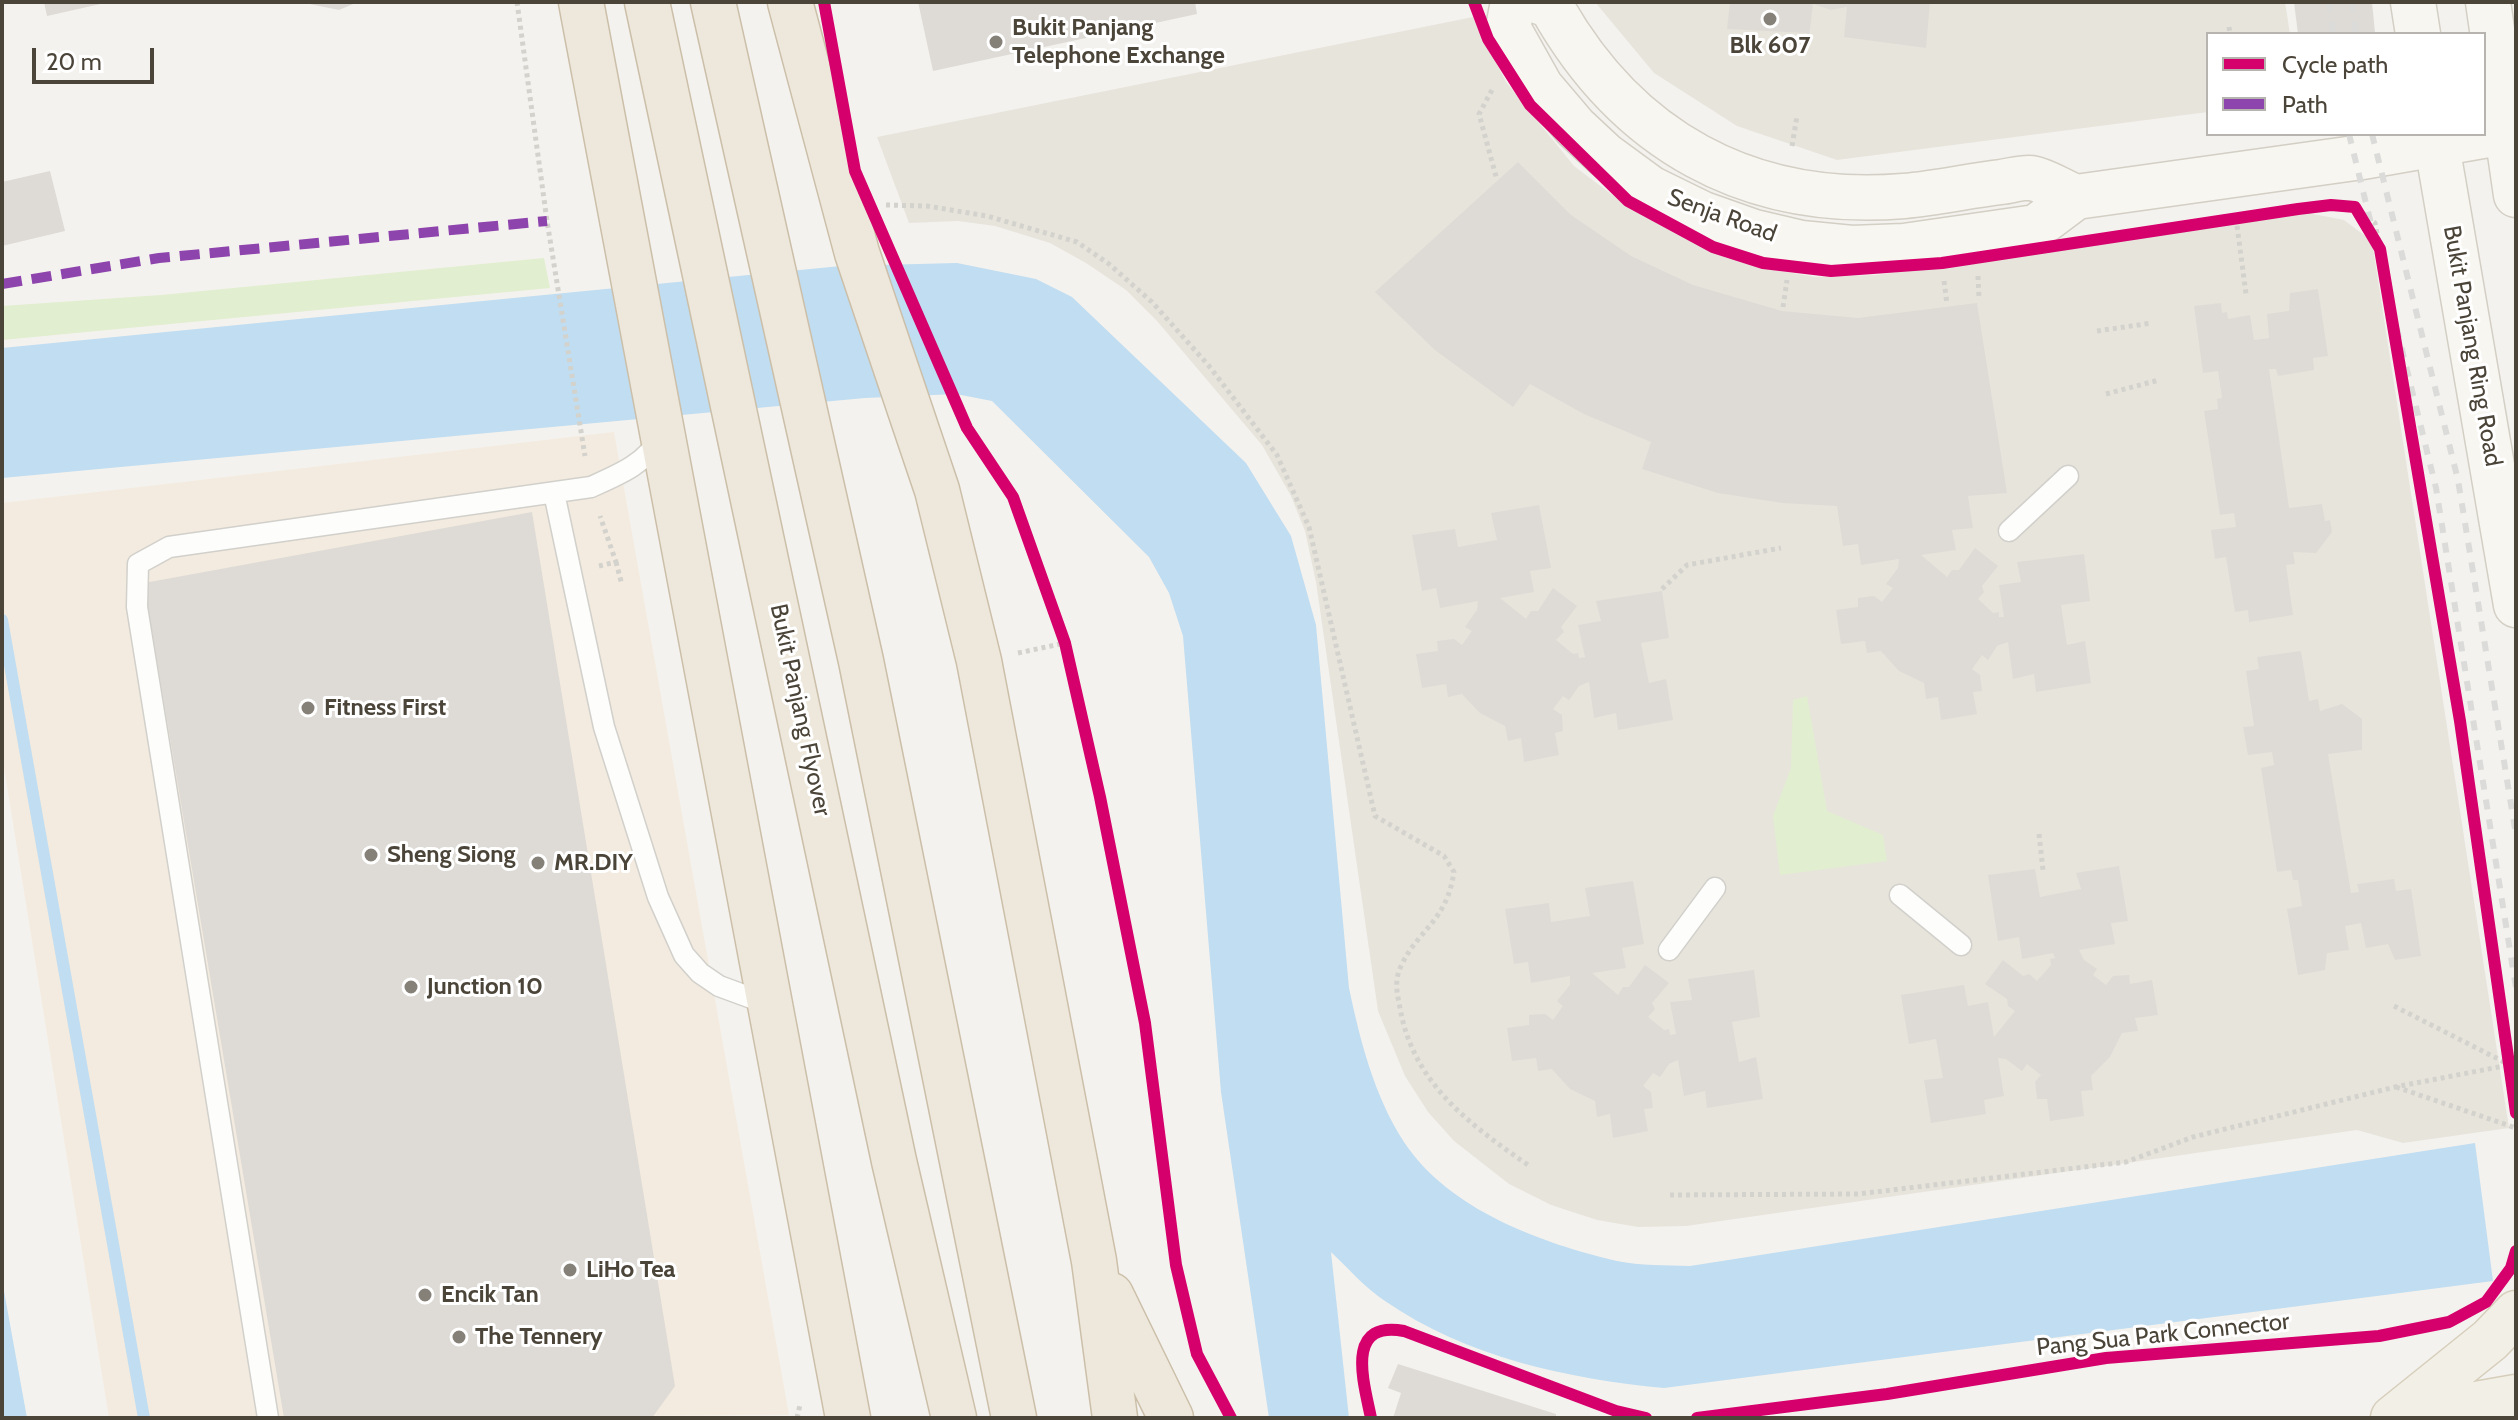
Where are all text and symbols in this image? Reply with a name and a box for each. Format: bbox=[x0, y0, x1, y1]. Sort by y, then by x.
marker: Blk 607 bbox=[1761, 10, 1779, 28]
place label: Bukit Panjang Telephone Exchange bbox=[1012, 14, 1225, 70]
scale bar bbox=[36, 32, 158, 82]
place label: Blk 607 bbox=[1730, 32, 1810, 60]
legend bbox=[2206, 32, 2486, 136]
marker: Bukit Panjang Telephone Exchange bbox=[987, 33, 1005, 51]
text: 20 m bbox=[46, 47, 102, 76]
text: Cycle path bbox=[2282, 50, 2388, 79]
text: Path bbox=[2282, 90, 2328, 119]
street label: Senja Road bbox=[1664, 183, 1780, 249]
street label: Bukit Panjang Ring Road bbox=[2437, 223, 2507, 469]
street label: Bukit Panjang Flyover bbox=[763, 601, 837, 819]
place label: Fitness First bbox=[324, 694, 446, 722]
marker: Fitness First bbox=[299, 699, 317, 717]
place label: Sheng Siong bbox=[387, 841, 516, 869]
marker: Sheng Siong bbox=[362, 846, 380, 864]
place label: MR.DIY bbox=[554, 849, 633, 877]
marker: MR.DIY bbox=[529, 854, 547, 872]
place label: Junction 10 bbox=[427, 973, 543, 1001]
marker: Junction 10 bbox=[402, 978, 420, 996]
place label: LiHo Tea bbox=[586, 1256, 676, 1284]
marker: LiHo Tea bbox=[561, 1261, 579, 1279]
place label: Encik Tan bbox=[441, 1281, 539, 1309]
marker: Encik Tan bbox=[416, 1286, 434, 1304]
street label: Pang Sua Park Connector bbox=[2035, 1307, 2291, 1363]
place label: The Tennery bbox=[475, 1323, 603, 1351]
marker: The Tennery bbox=[450, 1328, 468, 1346]

